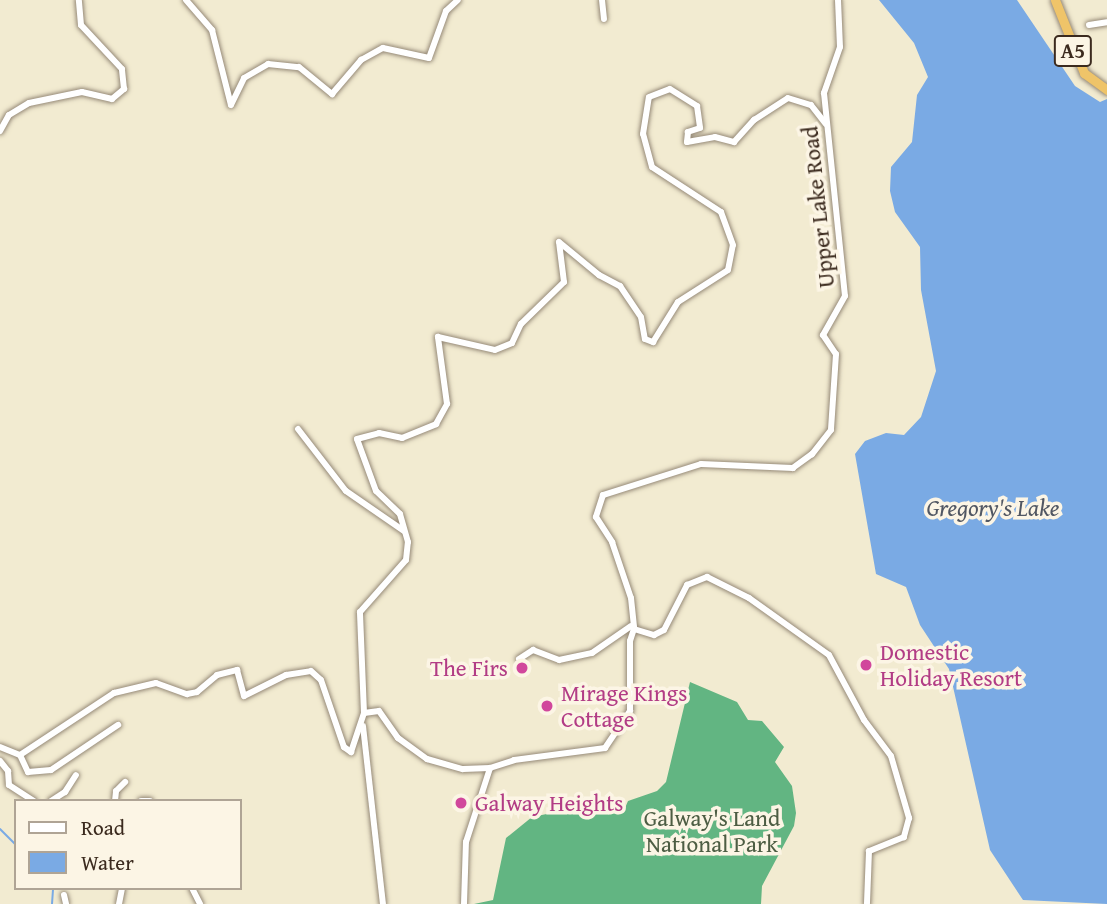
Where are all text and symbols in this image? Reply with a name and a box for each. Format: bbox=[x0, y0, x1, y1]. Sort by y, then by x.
road number: A5 bbox=[1054, 34, 1092, 68]
street label: Upper Lake Road bbox=[796, 125, 840, 289]
water label: Gregory's Lake bbox=[926, 494, 1060, 522]
place label: Domestic Holiday Resort bbox=[880, 638, 1022, 692]
place label: The Firs bbox=[430, 654, 508, 682]
marker: Domestic Holiday Resort bbox=[858, 657, 874, 673]
marker: The Firs bbox=[514, 660, 530, 676]
place label: Mirage Kings Cottage bbox=[561, 679, 687, 733]
marker: Mirage Kings Cottage bbox=[539, 698, 555, 714]
place label: Galway Heights bbox=[475, 789, 623, 817]
marker: Galway Heights bbox=[453, 795, 469, 811]
legend bbox=[14, 799, 242, 890]
park label: Galway's Land National Park bbox=[644, 804, 780, 858]
text: Road bbox=[81, 812, 125, 843]
text: Water bbox=[81, 847, 134, 878]

